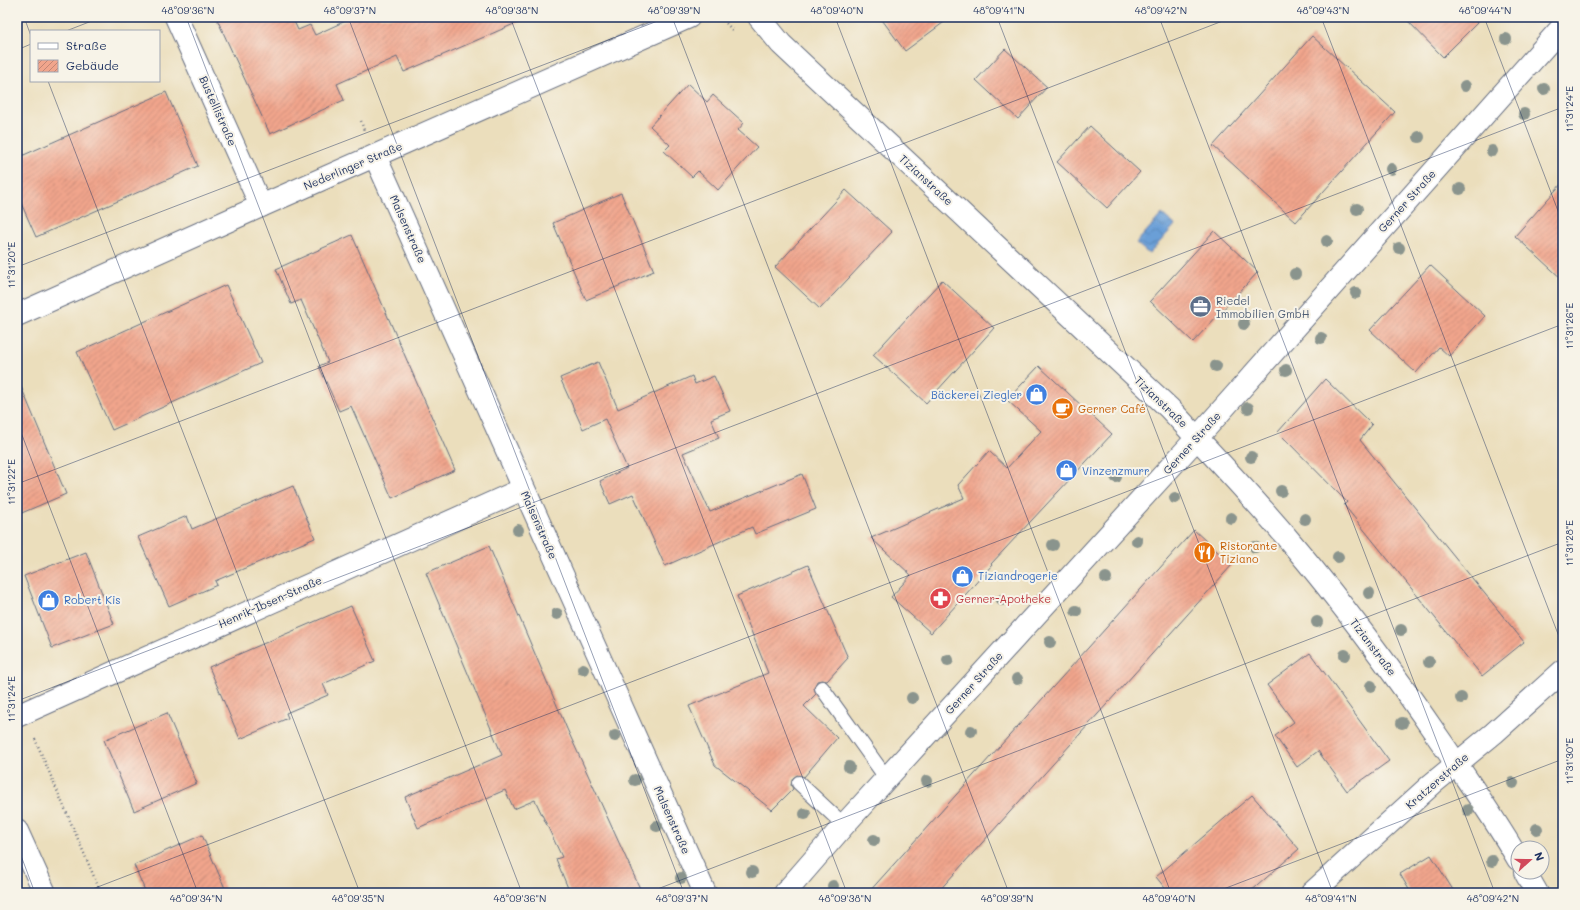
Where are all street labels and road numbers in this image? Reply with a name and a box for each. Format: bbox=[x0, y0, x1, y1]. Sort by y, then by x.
street label: Bustellistraße bbox=[196, 73, 241, 148]
street label: Nederlinger Straße bbox=[301, 138, 405, 193]
street label: Tizianstraße bbox=[896, 151, 957, 209]
street label: Gerner Straße bbox=[1374, 166, 1439, 235]
street label: Malsenstraße bbox=[387, 192, 430, 265]
street label: Tizianstraße bbox=[1132, 373, 1191, 431]
street label: Gerner Straße bbox=[1159, 408, 1224, 477]
street label: Malsenstraße bbox=[518, 488, 561, 561]
street label: Henrik-Ibsen-Straße bbox=[216, 572, 324, 631]
street label: Tizianstraße bbox=[1347, 615, 1400, 679]
street label: Gerner Straße bbox=[941, 648, 1006, 717]
street label: Kratzerstraße bbox=[1402, 749, 1471, 812]
street label: Malsenstraße bbox=[651, 783, 694, 856]

